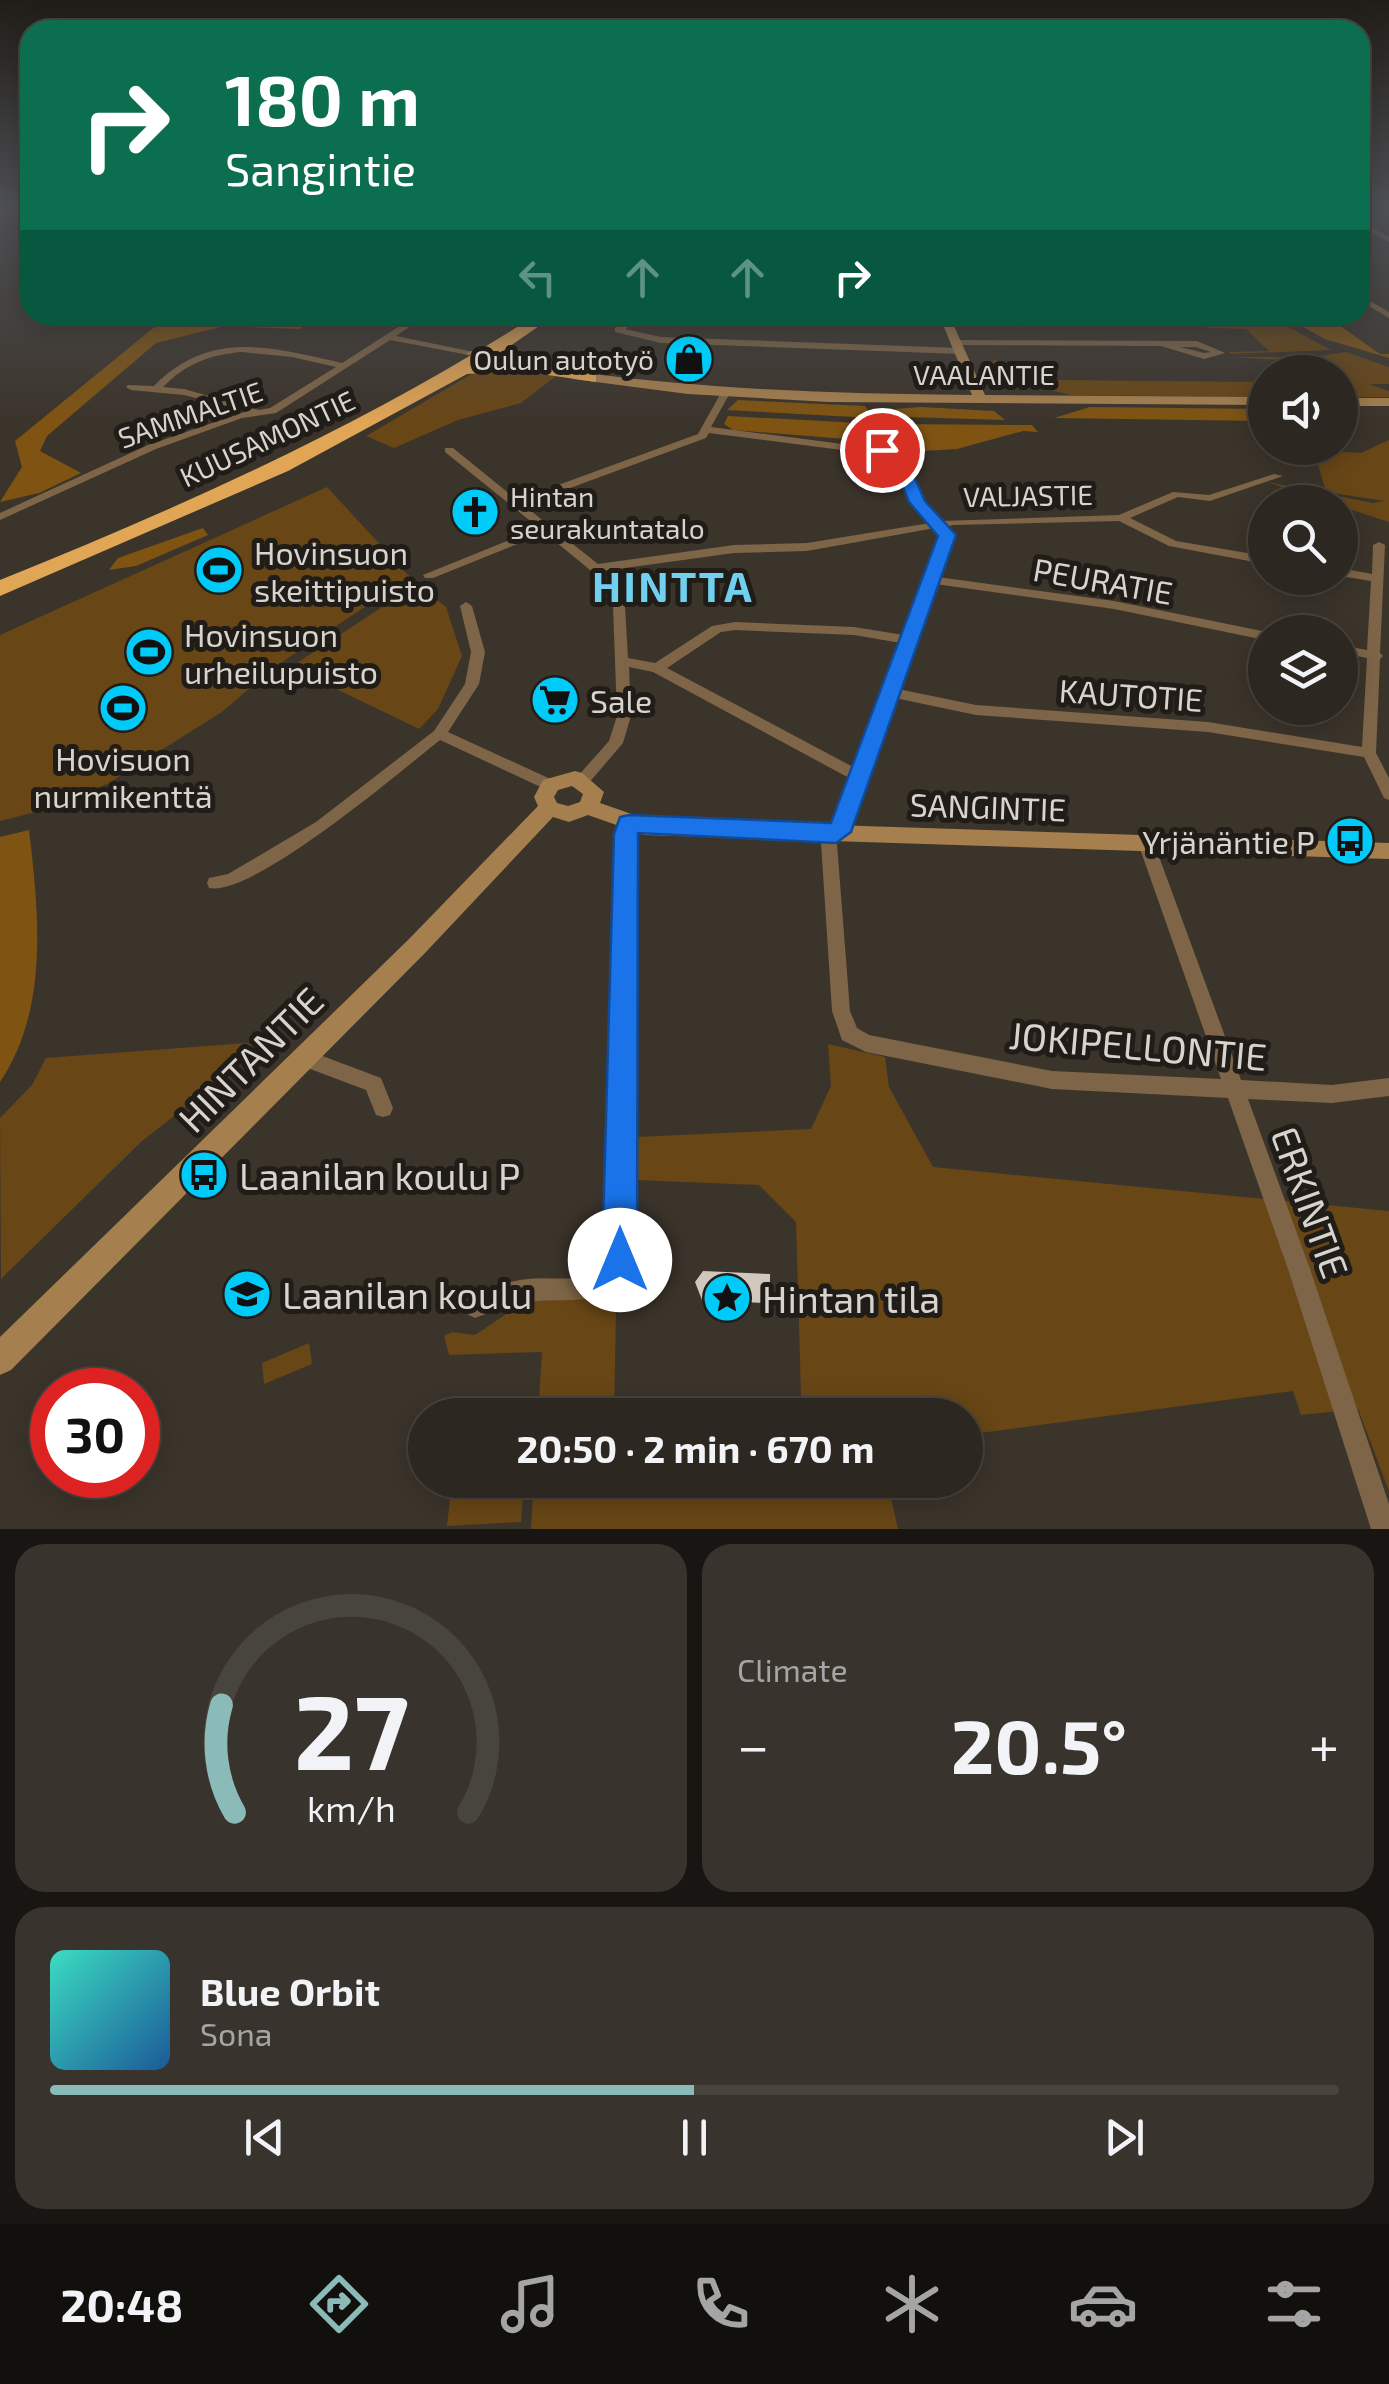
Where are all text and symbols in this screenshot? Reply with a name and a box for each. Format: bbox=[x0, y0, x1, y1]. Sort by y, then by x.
text: 180 m bbox=[225, 56, 420, 140]
icon: right bbox=[60, 60, 190, 190]
text: Sangintie bbox=[225, 141, 416, 195]
icon: left bbox=[510, 250, 565, 305]
icon: ahead bbox=[615, 250, 670, 305]
icon: ahead bbox=[720, 250, 775, 305]
icon: right bbox=[825, 250, 880, 305]
shop icon: Oulun autotyö bbox=[663, 333, 715, 385]
place label: Oulun autotyö bbox=[473, 342, 654, 376]
map controls bbox=[1248, 355, 1358, 725]
button: sound bbox=[1248, 355, 1358, 465]
street label: VAALANTIE bbox=[913, 357, 1055, 391]
street label: SAMMALTIE bbox=[113, 373, 267, 455]
street label: KUUSAMONTIE bbox=[174, 383, 360, 493]
pin bbox=[840, 408, 925, 493]
icon: arrive bbox=[855, 423, 910, 478]
street label: VALJASTIE bbox=[963, 477, 1093, 513]
place label: Hintan seurakuntatalo bbox=[510, 479, 705, 545]
button: search bbox=[1248, 485, 1358, 595]
church icon: Hintan seurakuntatalo bbox=[449, 486, 501, 538]
place label: Hovinsuon skeittipuisto bbox=[254, 533, 435, 608]
sports icon: Hovinsuon skeittipuisto bbox=[193, 544, 245, 596]
street label: PEURATIE bbox=[1030, 549, 1176, 611]
district label: HINTTA bbox=[592, 560, 754, 610]
place label: Hovinsuon urheilupuisto bbox=[184, 615, 378, 690]
button: layers bbox=[1248, 615, 1358, 725]
sports icon: Hovinsuon urheilupuisto bbox=[123, 626, 175, 678]
street label: KAUTOTIE bbox=[1058, 670, 1204, 718]
supermarket icon: Sale bbox=[529, 674, 581, 726]
place label: Sale bbox=[590, 681, 652, 719]
sports icon: Hovisuon nurmikenttä bbox=[97, 682, 149, 734]
place label: Hovisuon nurmikenttä bbox=[33, 739, 213, 814]
street label: SANGINTIE bbox=[909, 784, 1067, 828]
bus stop icon: Yrjänäntie P bbox=[1324, 815, 1376, 867]
place label: Yrjänäntie P bbox=[1142, 822, 1315, 861]
street label: HINTANTIE bbox=[168, 977, 332, 1141]
street label: JOKIPELLONTIE bbox=[1007, 1011, 1269, 1079]
street label: ERKINTIE bbox=[1262, 1120, 1360, 1284]
bus stop icon: Laanilan koulu P bbox=[178, 1149, 230, 1201]
place label: Laanilan koulu P bbox=[239, 1152, 520, 1198]
position arrow bbox=[568, 1208, 672, 1312]
school or university icon: Laanilan koulu bbox=[221, 1268, 273, 1320]
place label: Laanilan koulu bbox=[282, 1271, 532, 1317]
place icon: Hintan tila bbox=[701, 1272, 753, 1324]
place label: Hintan tila bbox=[762, 1275, 940, 1321]
speed limit sign: 30 bbox=[30, 1368, 160, 1498]
text: 20:50 · 2 min · 670 m bbox=[517, 1425, 874, 1471]
text: Climate bbox=[737, 1650, 848, 1688]
text: 27 bbox=[293, 1666, 409, 1791]
text: 20.5° bbox=[951, 1699, 1127, 1789]
text: − bbox=[737, 1711, 769, 1777]
text: + bbox=[1309, 1711, 1339, 1777]
text: km/h bbox=[307, 1786, 395, 1829]
text: Blue Orbit bbox=[200, 1968, 380, 2014]
text: Sona bbox=[200, 2014, 272, 2052]
icon: previous bbox=[237, 2110, 292, 2165]
icon: pause bbox=[667, 2110, 722, 2165]
icon: next bbox=[1097, 2110, 1152, 2165]
icon: directions bbox=[304, 2269, 374, 2339]
icon: music bbox=[495, 2269, 565, 2339]
icon: phone bbox=[686, 2269, 756, 2339]
icon: climate bbox=[877, 2269, 947, 2339]
icon: car bbox=[1068, 2269, 1138, 2339]
icon: filters bbox=[1259, 2269, 1329, 2339]
text: 20:48 bbox=[60, 2277, 183, 2331]

